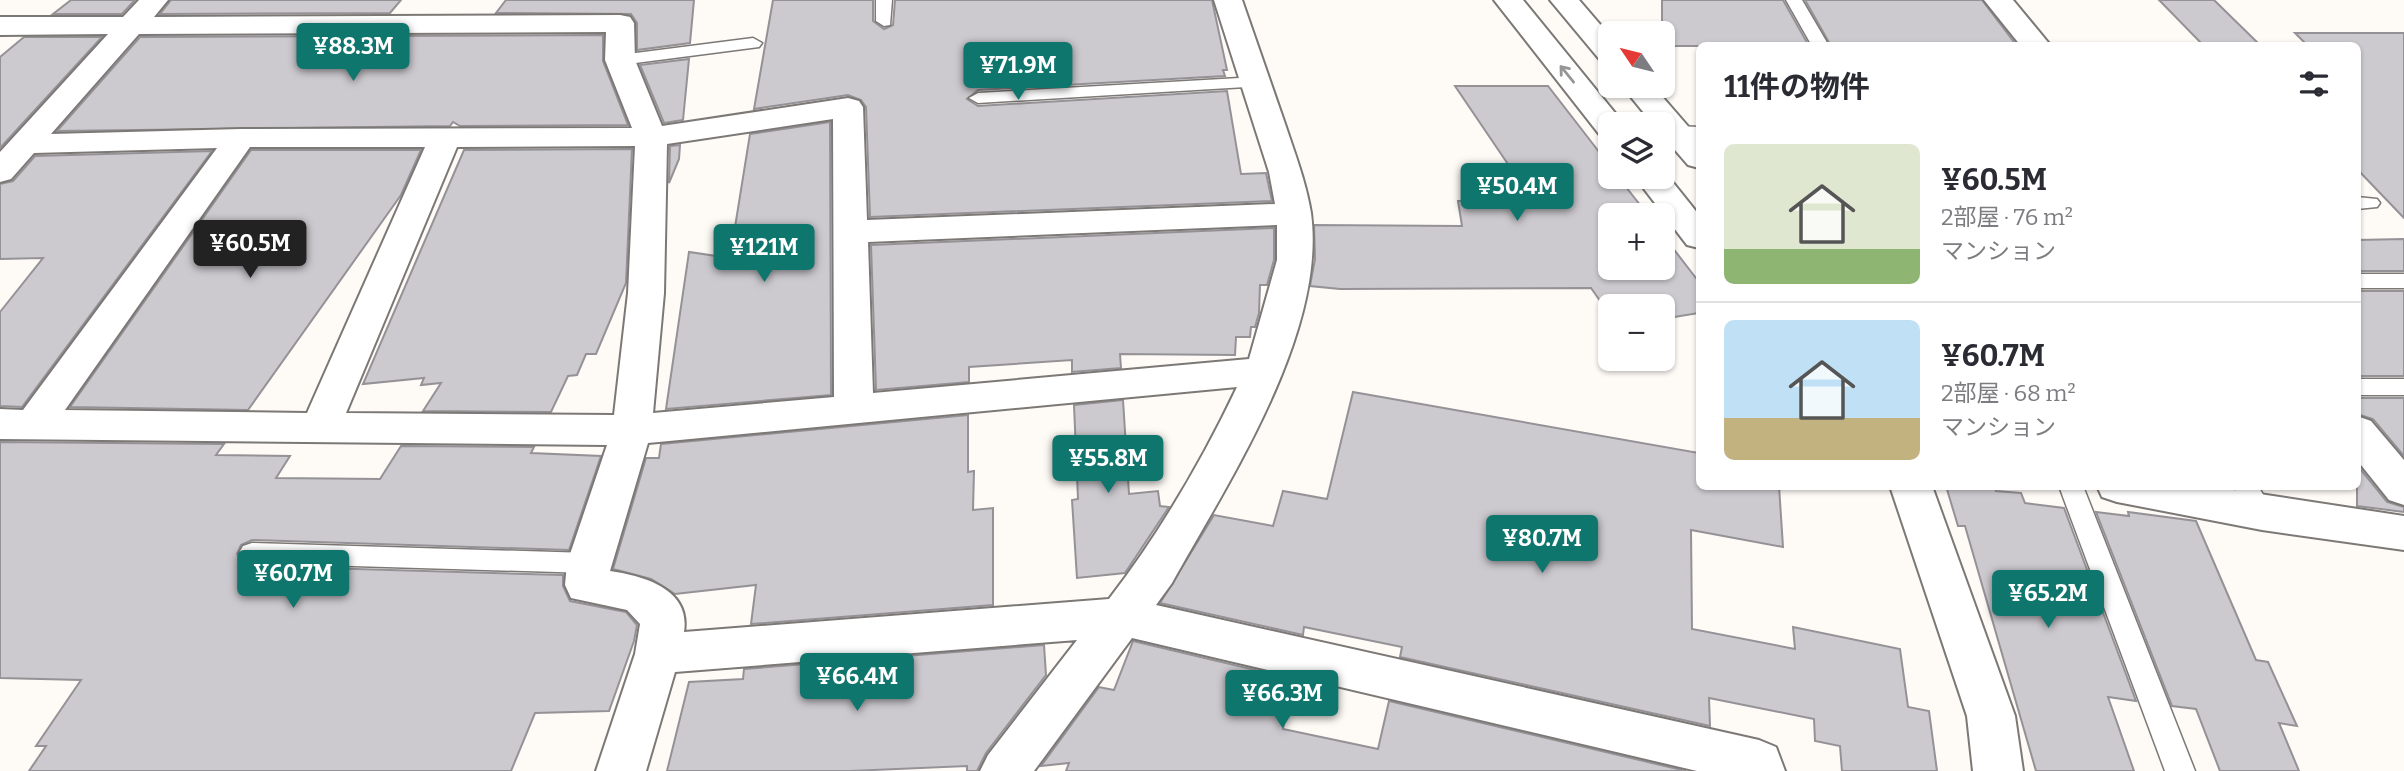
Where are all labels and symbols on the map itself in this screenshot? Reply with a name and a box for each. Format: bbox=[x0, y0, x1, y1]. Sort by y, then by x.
north arrow bbox=[1598, 21, 1675, 98]
pin: ¥88.3M bbox=[296, 24, 410, 83]
pin: ¥71.9M bbox=[961, 42, 1075, 102]
one-way arrow bbox=[1559, 65, 1574, 83]
pin: ¥50.4M bbox=[1460, 164, 1574, 223]
pin: ¥60.5M bbox=[193, 220, 307, 280]
pin: ¥121M bbox=[715, 224, 813, 284]
pin: ¥55.8M bbox=[1051, 435, 1165, 495]
pin: ¥80.7M bbox=[1485, 516, 1599, 575]
pin: ¥60.7M bbox=[236, 550, 350, 610]
pin: ¥65.2M bbox=[1991, 570, 2105, 630]
pin: ¥66.4M bbox=[800, 654, 914, 713]
pin: ¥66.3M bbox=[1225, 670, 1339, 730]

